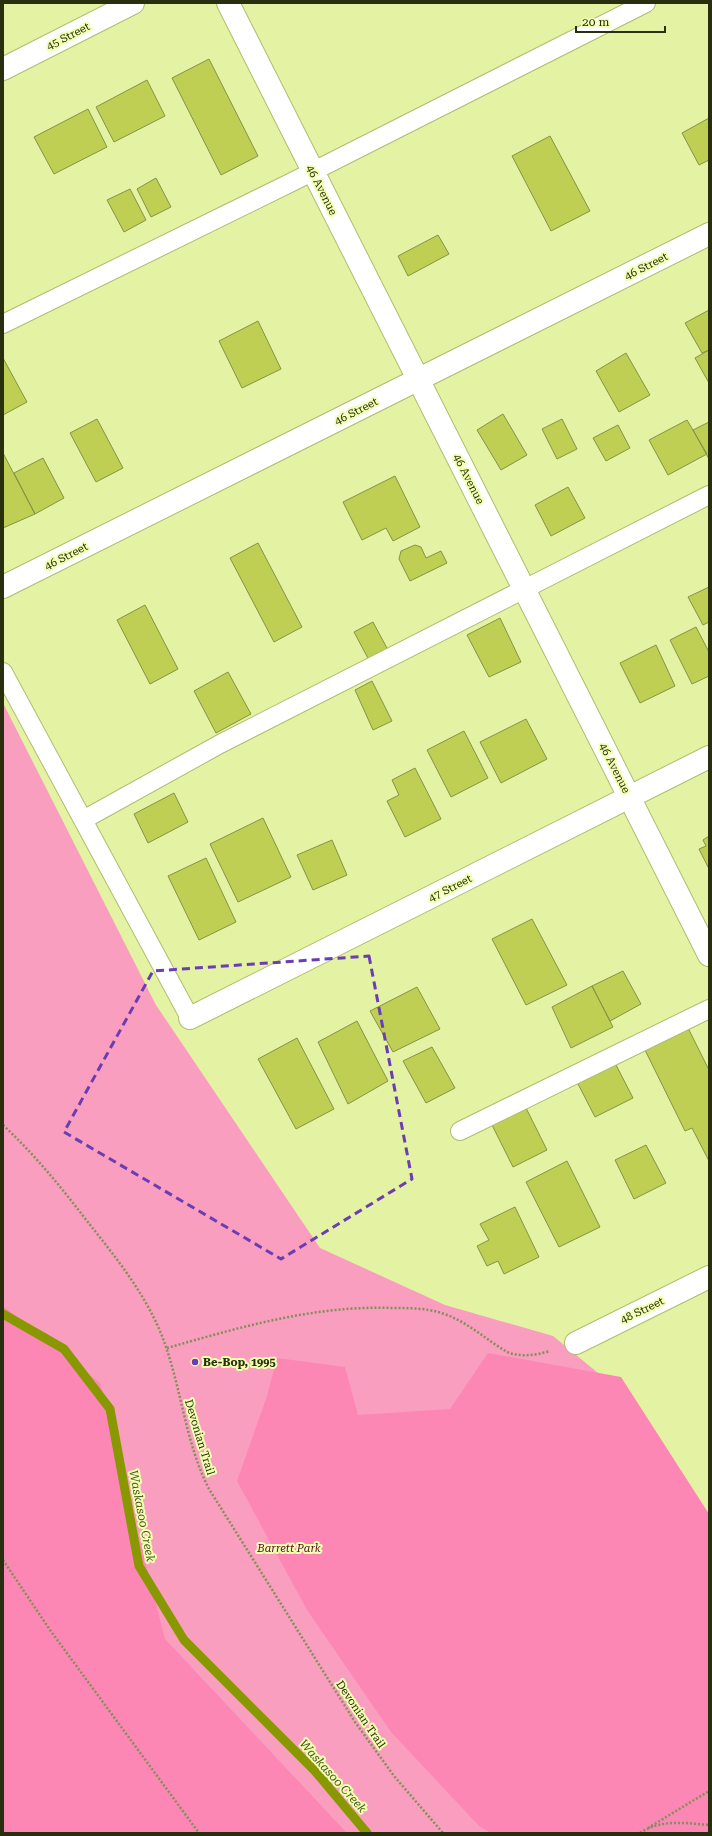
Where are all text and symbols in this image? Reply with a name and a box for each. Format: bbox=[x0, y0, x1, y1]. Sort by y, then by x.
scale bar bbox=[576, 8, 665, 34]
text: 20 m bbox=[582, 15, 609, 29]
street label: 45 Street bbox=[44, 20, 92, 53]
street label: 46 Avenue bbox=[303, 163, 340, 217]
street label: 46 Street bbox=[622, 250, 670, 283]
street label: 46 Street bbox=[332, 395, 380, 428]
street label: 46 Avenue bbox=[450, 452, 487, 506]
street label: 46 Street bbox=[42, 540, 90, 573]
street label: 46 Avenue bbox=[596, 741, 633, 795]
street label: 47 Street bbox=[426, 872, 474, 905]
street label: 48 Street bbox=[618, 1294, 666, 1327]
place label: Be-Bop, 1995 bbox=[203, 1356, 276, 1369]
marker: Be-Bop, 1995 bbox=[190, 1357, 200, 1367]
street label: Devonian Trail bbox=[182, 1398, 217, 1477]
water label: Waskasoo Creek bbox=[126, 1469, 158, 1564]
park label: Barrett Park bbox=[256, 1542, 321, 1555]
street label: Devonian Trail bbox=[333, 1678, 388, 1751]
water label: Waskasoo Creek bbox=[297, 1737, 370, 1816]

